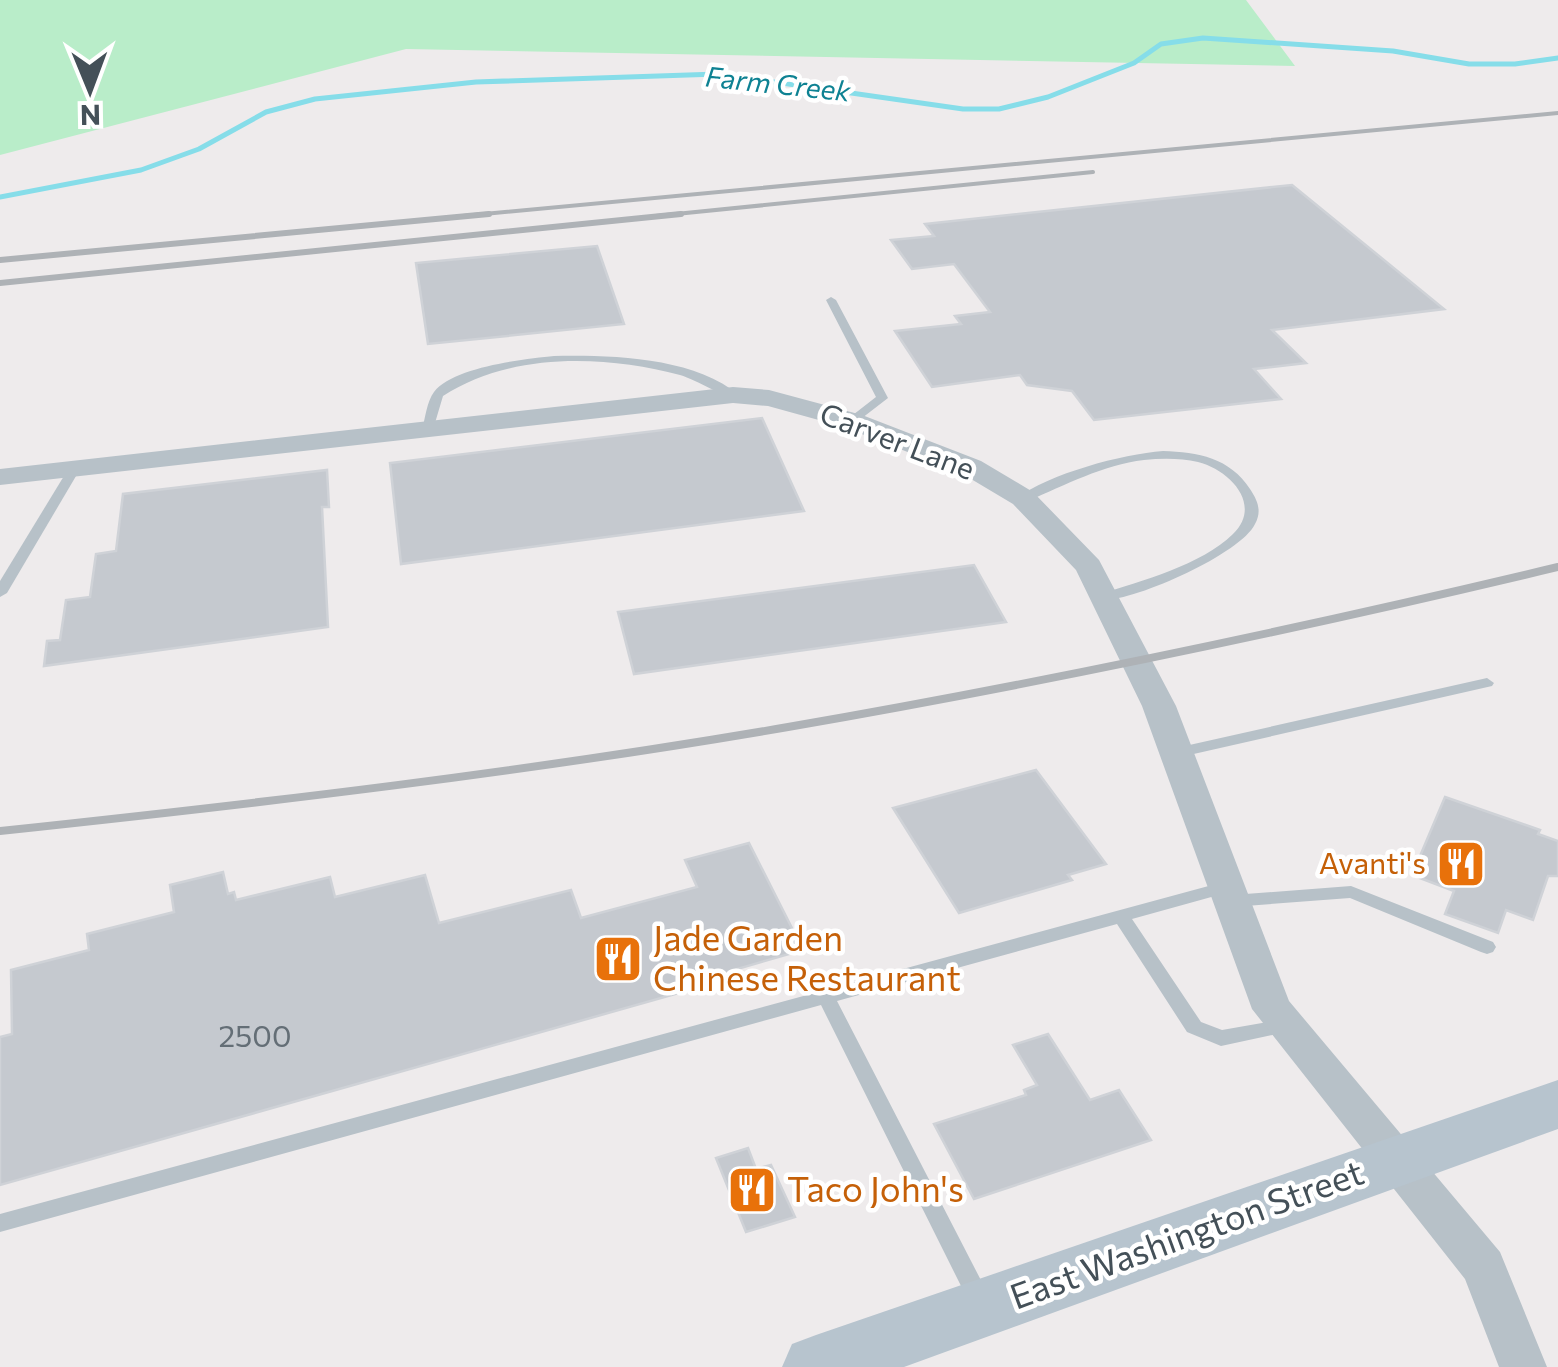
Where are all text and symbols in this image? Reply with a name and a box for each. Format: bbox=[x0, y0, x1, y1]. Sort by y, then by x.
north arrow bbox=[40, 40, 140, 140]
water label: Farm Creek bbox=[704, 58, 853, 108]
text: N bbox=[80, 99, 101, 133]
street label: Carver Lane bbox=[815, 393, 980, 486]
restaurant icon: Avanti's bbox=[1435, 838, 1487, 890]
place label: Avanti's bbox=[1319, 843, 1426, 880]
place label: Jade Garden Chinese Restaurant bbox=[653, 915, 961, 998]
restaurant icon: Jade Garden Chinese Restaurant bbox=[592, 933, 644, 985]
house number: 2500 bbox=[218, 1016, 292, 1053]
street label: East Washington Street bbox=[1004, 1149, 1369, 1317]
restaurant icon: Taco John's bbox=[726, 1164, 778, 1216]
place label: Taco John's bbox=[787, 1166, 964, 1209]

